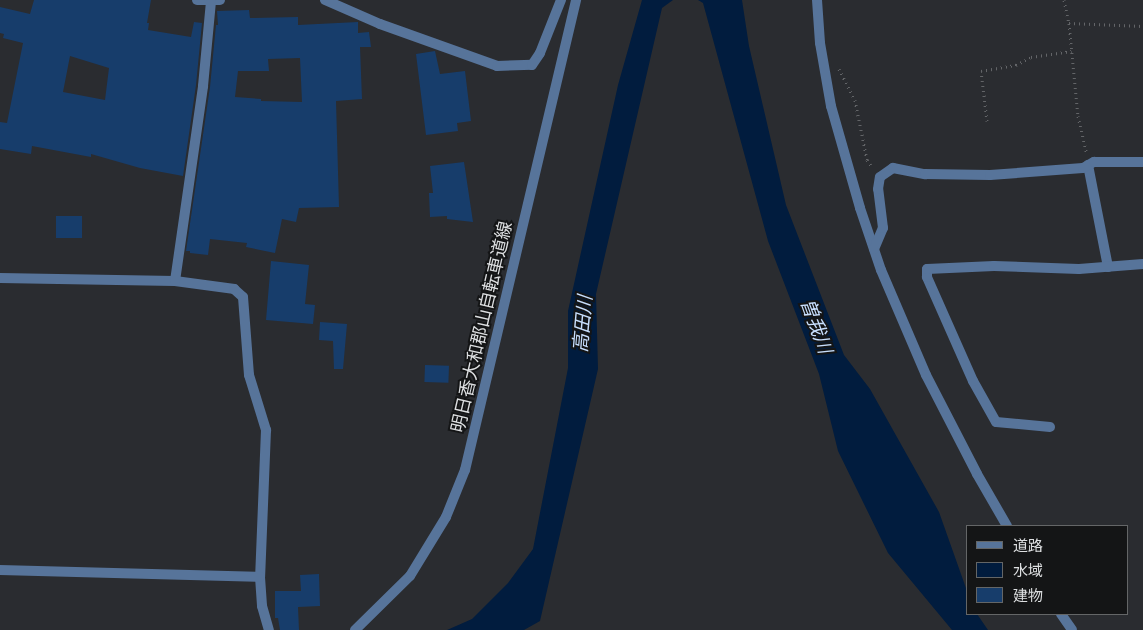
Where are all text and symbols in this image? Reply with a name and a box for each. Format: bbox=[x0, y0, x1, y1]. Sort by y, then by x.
street label: 明日香大和郡山自転車道線 bbox=[447, 219, 517, 435]
water label: 高田川 bbox=[569, 295, 597, 353]
water label: 曽我川 bbox=[796, 295, 836, 357]
legend bbox=[966, 525, 1128, 615]
text: 道路 bbox=[1013, 537, 1043, 555]
text: 水域 bbox=[1013, 562, 1043, 580]
text: 建物 bbox=[1013, 587, 1043, 605]

